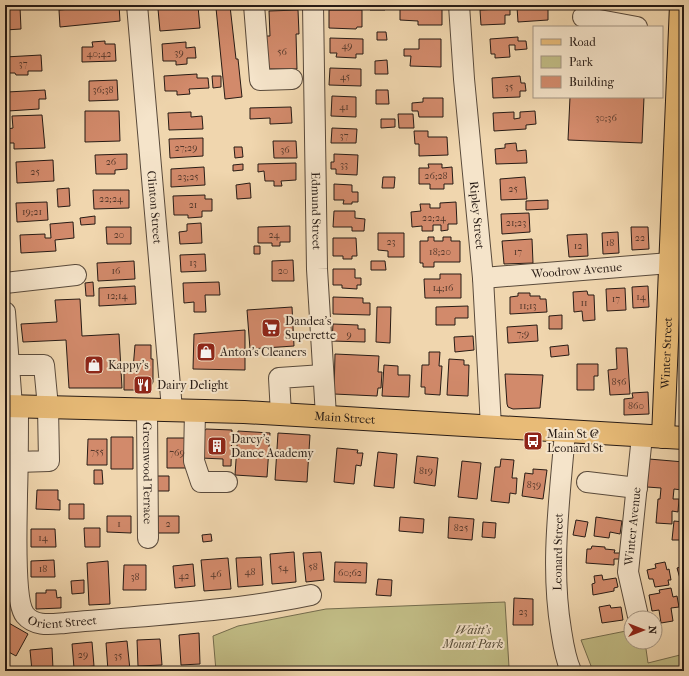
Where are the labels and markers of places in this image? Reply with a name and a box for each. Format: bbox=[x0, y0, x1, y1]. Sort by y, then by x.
place label: Dandea's Superette bbox=[285, 314, 336, 342]
supermarket icon: Dandea's Superette bbox=[260, 317, 282, 339]
shop icon: Anton's Cleaners bbox=[195, 341, 217, 363]
place label: Anton's Cleaners bbox=[219, 345, 307, 359]
shop icon: Kappy's bbox=[83, 354, 105, 376]
place label: Kappy's bbox=[108, 358, 149, 372]
restaurant icon: Dairy Delight bbox=[132, 374, 154, 396]
place label: Dairy Delight bbox=[157, 378, 229, 392]
place label: Main St @ Leonard St bbox=[547, 427, 604, 455]
bus stop icon: Main St @ Leonard St bbox=[522, 430, 544, 452]
place label: Darcy's Dance Academy bbox=[231, 432, 314, 460]
building icon: Darcy's Dance Academy bbox=[206, 435, 228, 457]

